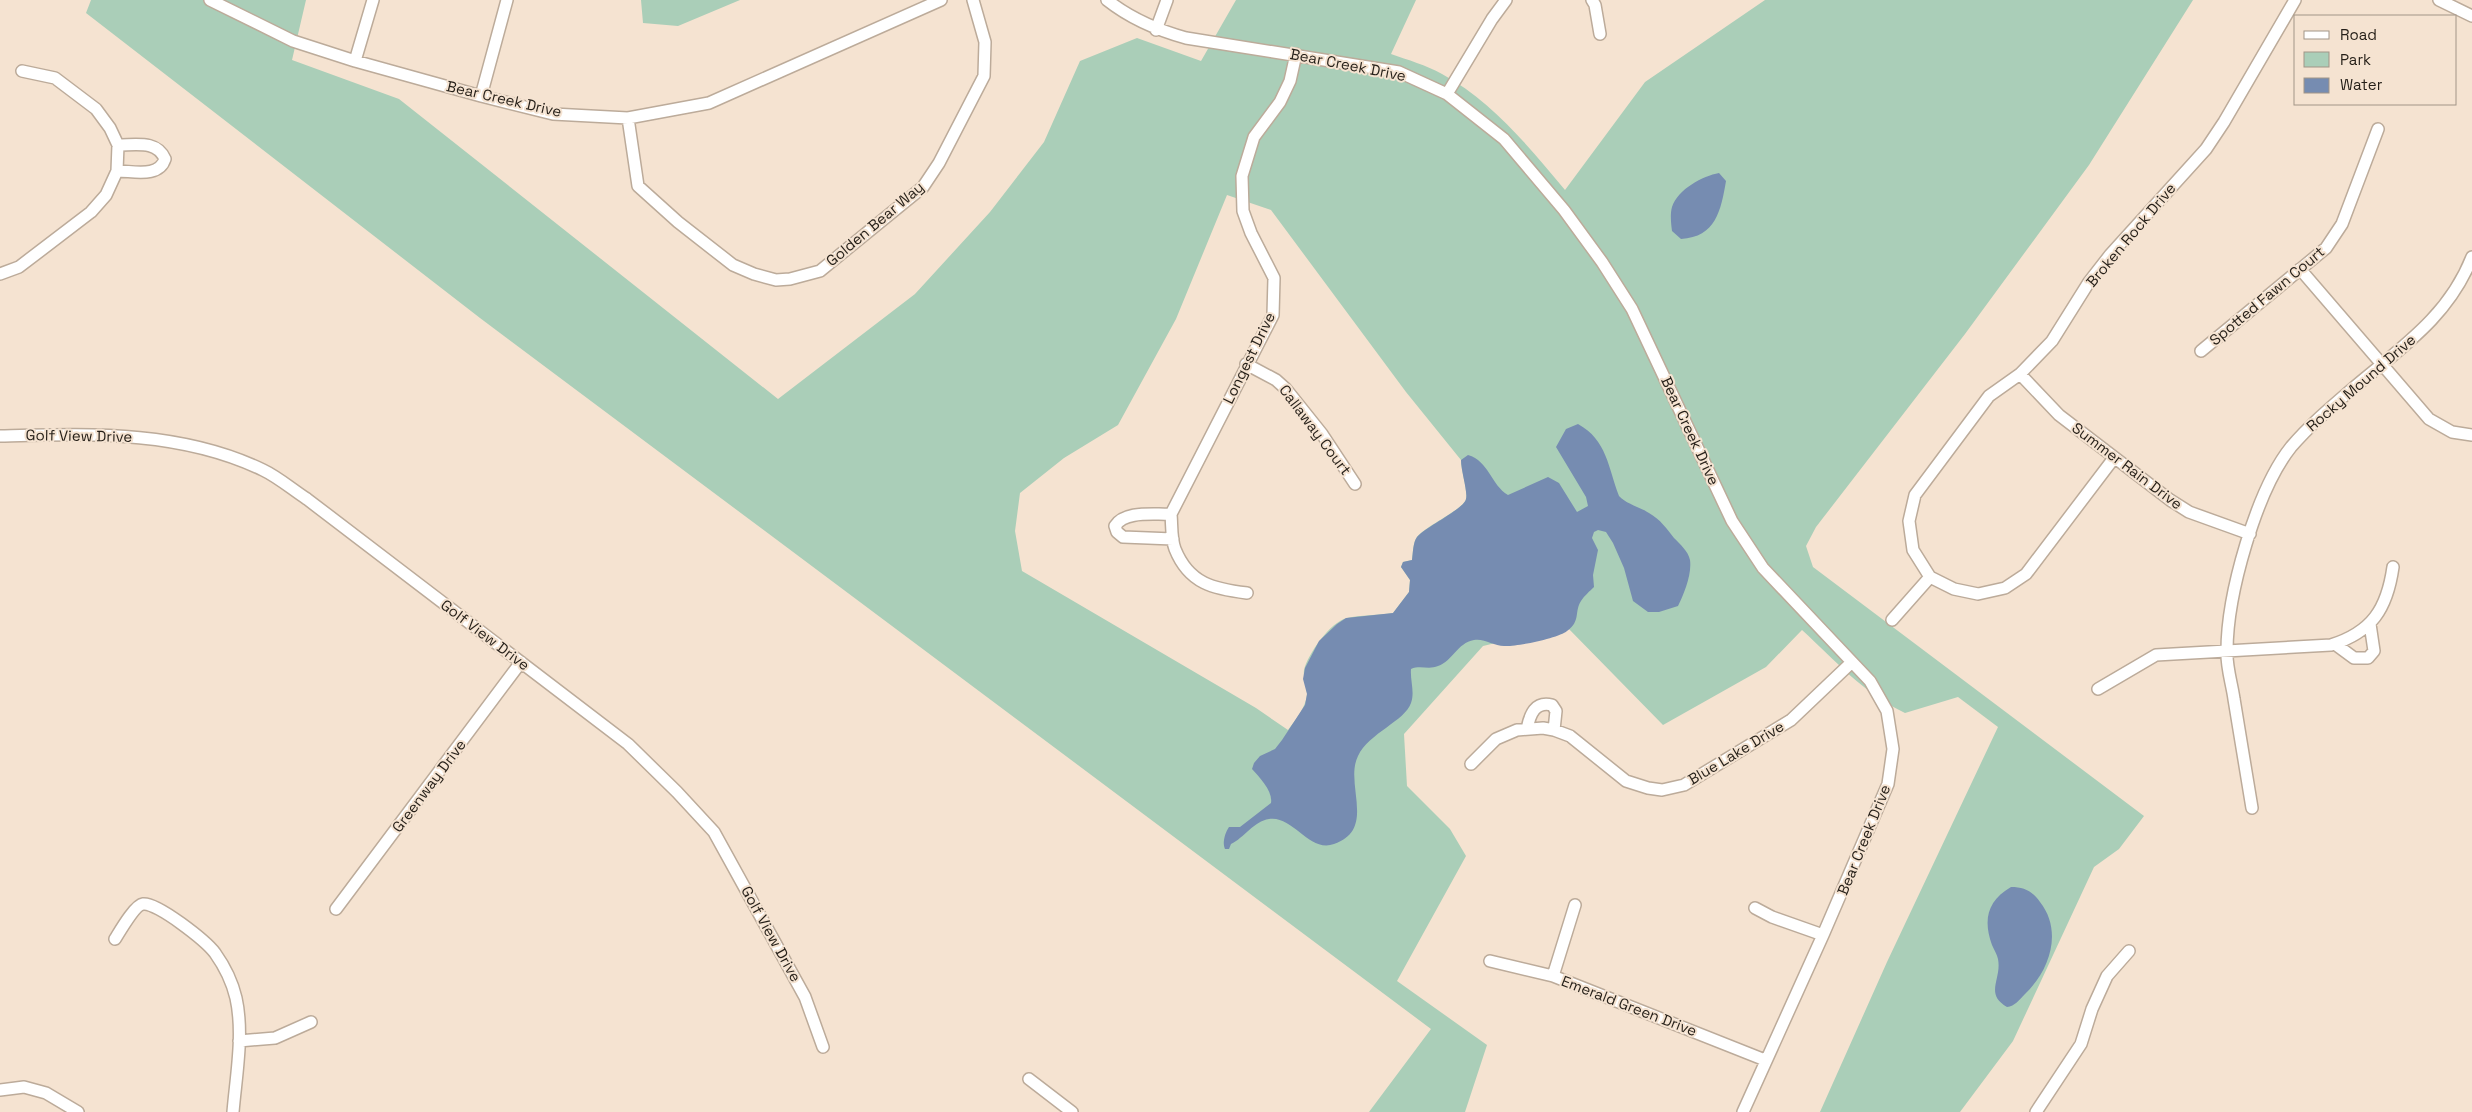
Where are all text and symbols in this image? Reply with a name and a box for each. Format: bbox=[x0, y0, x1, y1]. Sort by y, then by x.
legend bbox=[2294, 15, 2457, 105]
text: Road bbox=[2340, 25, 2377, 44]
street label: Bear Creek Drive bbox=[1289, 44, 1408, 85]
text: Park bbox=[2340, 50, 2371, 69]
text: Water bbox=[2340, 75, 2383, 94]
street label: Bear Creek Drive bbox=[445, 76, 564, 121]
street label: Golden Bear Way bbox=[822, 177, 927, 270]
street label: Broken Rock Drive bbox=[2082, 179, 2180, 290]
street label: Spotted Fawn Court bbox=[2205, 242, 2328, 349]
street label: Longest Drive bbox=[1218, 309, 1279, 407]
street label: Rocky Mound Drive bbox=[2302, 330, 2419, 435]
street label: Bear Creek Drive bbox=[1657, 373, 1724, 488]
street label: Callaway Court bbox=[1275, 381, 1356, 479]
street label: Summer Rain Drive bbox=[2068, 418, 2186, 513]
street label: Golf View Drive bbox=[26, 425, 133, 446]
street label: Golf View Drive bbox=[437, 595, 534, 674]
street label: Blue Lake Drive bbox=[1684, 716, 1787, 789]
street label: Greenway Drive bbox=[387, 735, 470, 836]
street label: Bear Creek Drive bbox=[1833, 782, 1894, 898]
street label: Golf View Drive bbox=[737, 883, 806, 985]
street label: Emerald Green Drive bbox=[1559, 971, 1700, 1040]

